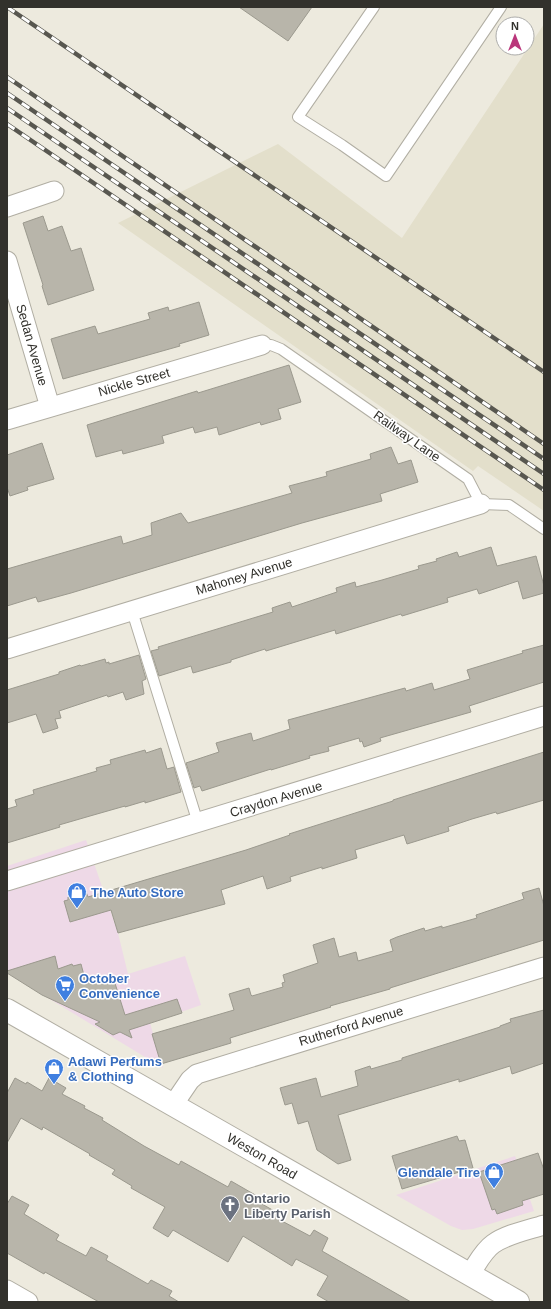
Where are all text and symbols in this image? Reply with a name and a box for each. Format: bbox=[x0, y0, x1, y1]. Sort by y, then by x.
north arrow bbox=[495, 16, 535, 56]
text: N bbox=[511, 20, 519, 32]
street label: Sedan Avenue bbox=[13, 302, 51, 388]
street label: Nickle Street bbox=[97, 365, 172, 399]
street label: Railway Lane bbox=[371, 407, 443, 465]
street label: Mahoney Avenue bbox=[194, 554, 294, 598]
street label: Craydon Avenue bbox=[228, 778, 324, 820]
shop icon: The Auto Store bbox=[66, 881, 88, 909]
place label: The Auto Store bbox=[91, 885, 184, 900]
place label: October Convenience bbox=[79, 971, 160, 1001]
supermarket icon: October Convenience bbox=[54, 974, 76, 1002]
street label: Rutherford Avenue bbox=[297, 1003, 405, 1049]
place label: Adawi Perfums & Clothing bbox=[68, 1054, 162, 1084]
shop icon: Adawi Perfums & Clothing bbox=[43, 1057, 65, 1085]
street label: Weston Road bbox=[224, 1130, 300, 1182]
shop icon: Glendale Tire bbox=[483, 1161, 505, 1189]
place label: Glendale Tire bbox=[398, 1165, 480, 1180]
place label: Ontario Liberty Parish bbox=[244, 1191, 331, 1221]
church icon: Ontario Liberty Parish bbox=[219, 1194, 241, 1222]

